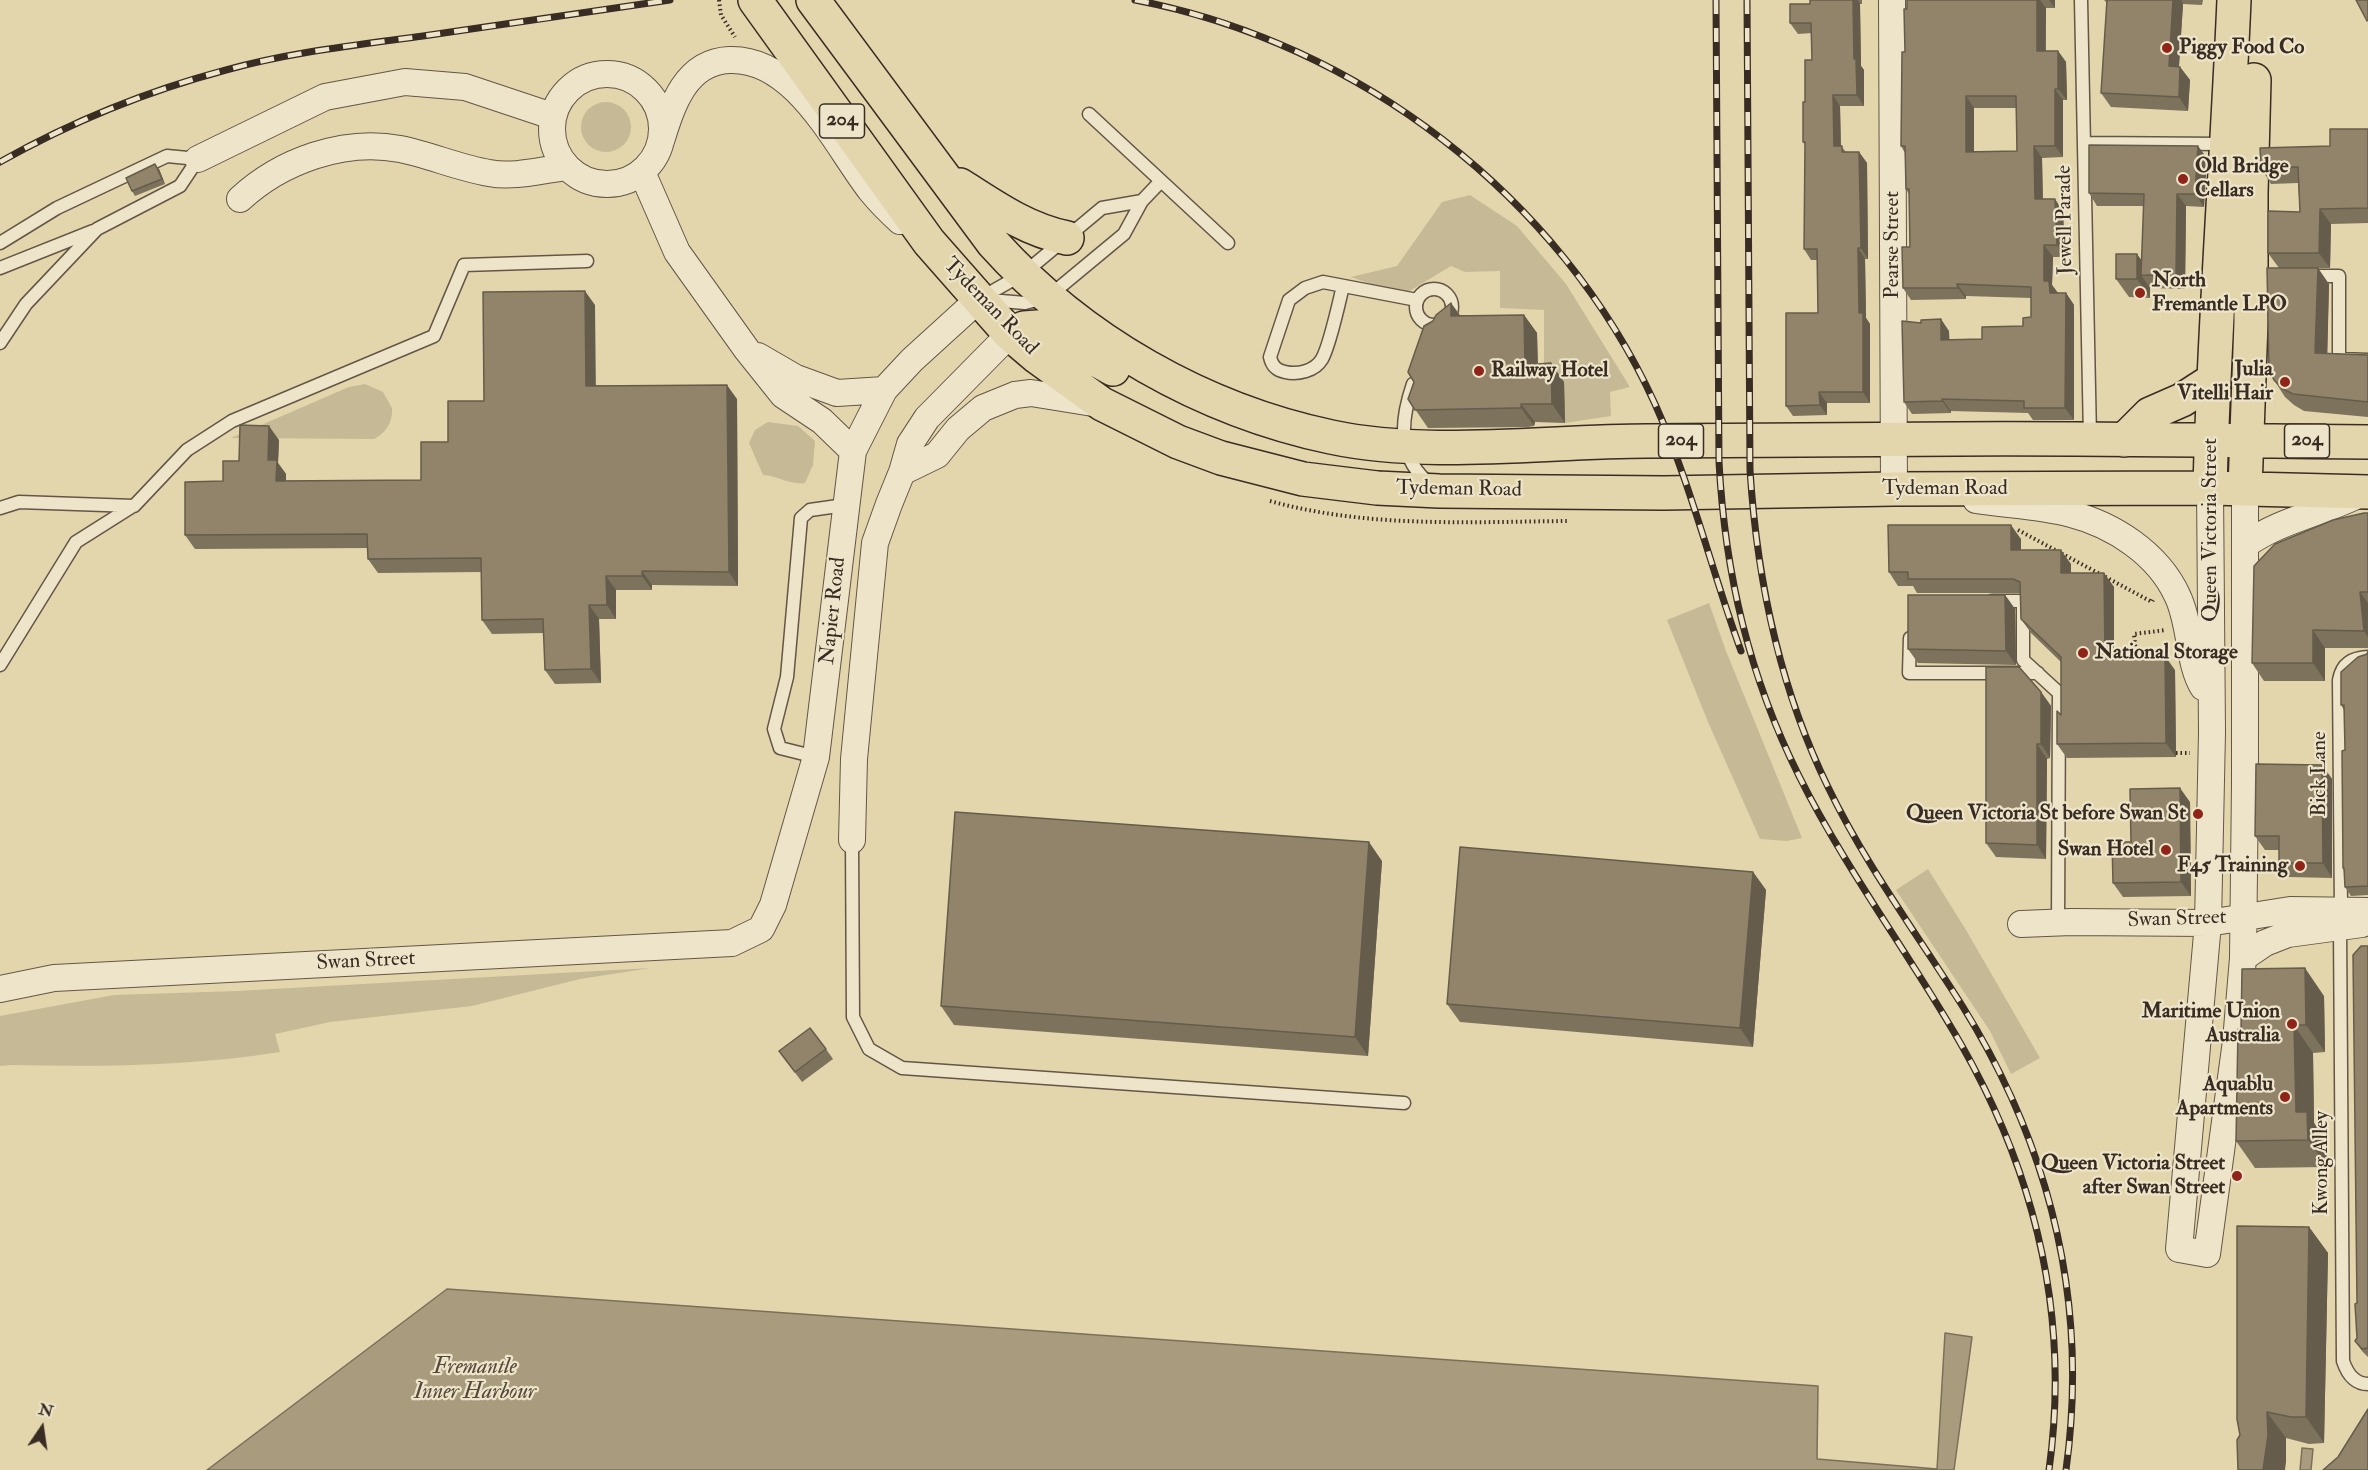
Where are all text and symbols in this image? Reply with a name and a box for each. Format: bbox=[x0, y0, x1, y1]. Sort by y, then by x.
place label: Piggy Food Co bbox=[2179, 35, 2304, 61]
marker: Piggy Food Co bbox=[2160, 41, 2174, 55]
road number: 204 bbox=[820, 104, 864, 138]
place label: Old Bridge Cellars bbox=[2195, 154, 2288, 204]
street label: Jewell Parade bbox=[2052, 165, 2080, 275]
marker: Old Bridge Cellars bbox=[2176, 172, 2190, 186]
street label: Pearse Street bbox=[1880, 191, 1906, 299]
street label: Tydeman Road bbox=[937, 253, 1043, 361]
place label: North Fremantle LPO bbox=[2152, 268, 2287, 318]
marker: North Fremantle LPO bbox=[2133, 286, 2147, 300]
place label: Julia Vitelli Hair bbox=[2177, 357, 2273, 407]
place label: Railway Hotel bbox=[1491, 358, 1608, 384]
marker: Railway Hotel bbox=[1472, 364, 1486, 378]
marker: Julia Vitelli Hair bbox=[2278, 375, 2292, 389]
road number: 204 bbox=[1658, 424, 1704, 458]
road number: 204 bbox=[2284, 424, 2330, 458]
street label: Queen Victoria Street bbox=[2198, 438, 2224, 622]
street label: Tydeman Road bbox=[1396, 476, 1522, 504]
street label: Tydeman Road bbox=[1882, 476, 2008, 502]
street label: Napier Road bbox=[816, 556, 852, 666]
place label: National Storage bbox=[2095, 640, 2238, 666]
marker: National Storage bbox=[2076, 646, 2090, 660]
street label: Bick Lane bbox=[2307, 731, 2333, 817]
place label: Queen Victoria St before Swan St bbox=[1906, 801, 2186, 827]
marker: Queen Victoria St before Swan St bbox=[2191, 807, 2205, 821]
place label: Swan Hotel bbox=[2058, 837, 2154, 863]
marker: Swan Hotel bbox=[2159, 843, 2173, 857]
place label: F45 Training bbox=[2177, 853, 2288, 879]
marker: F45 Training bbox=[2293, 859, 2307, 873]
street label: Swan Street bbox=[2127, 906, 2227, 934]
street label: Swan Street bbox=[316, 947, 416, 977]
place label: Maritime Union Australia bbox=[2142, 999, 2280, 1049]
marker: Maritime Union Australia bbox=[2285, 1017, 2299, 1031]
place label: Aquablu Apartments bbox=[2176, 1072, 2273, 1122]
marker: Aquablu Apartments bbox=[2278, 1090, 2292, 1104]
street label: Kwong Alley bbox=[2309, 1111, 2335, 1215]
place label: Queen Victoria Street after Swan Street bbox=[2041, 1151, 2225, 1201]
marker: Queen Victoria Street after Swan Street bbox=[2230, 1169, 2244, 1183]
water label: Fremantle Inner Harbour bbox=[414, 1355, 536, 1406]
north arrow bbox=[12, 1398, 72, 1458]
text: N bbox=[37, 1399, 55, 1422]

